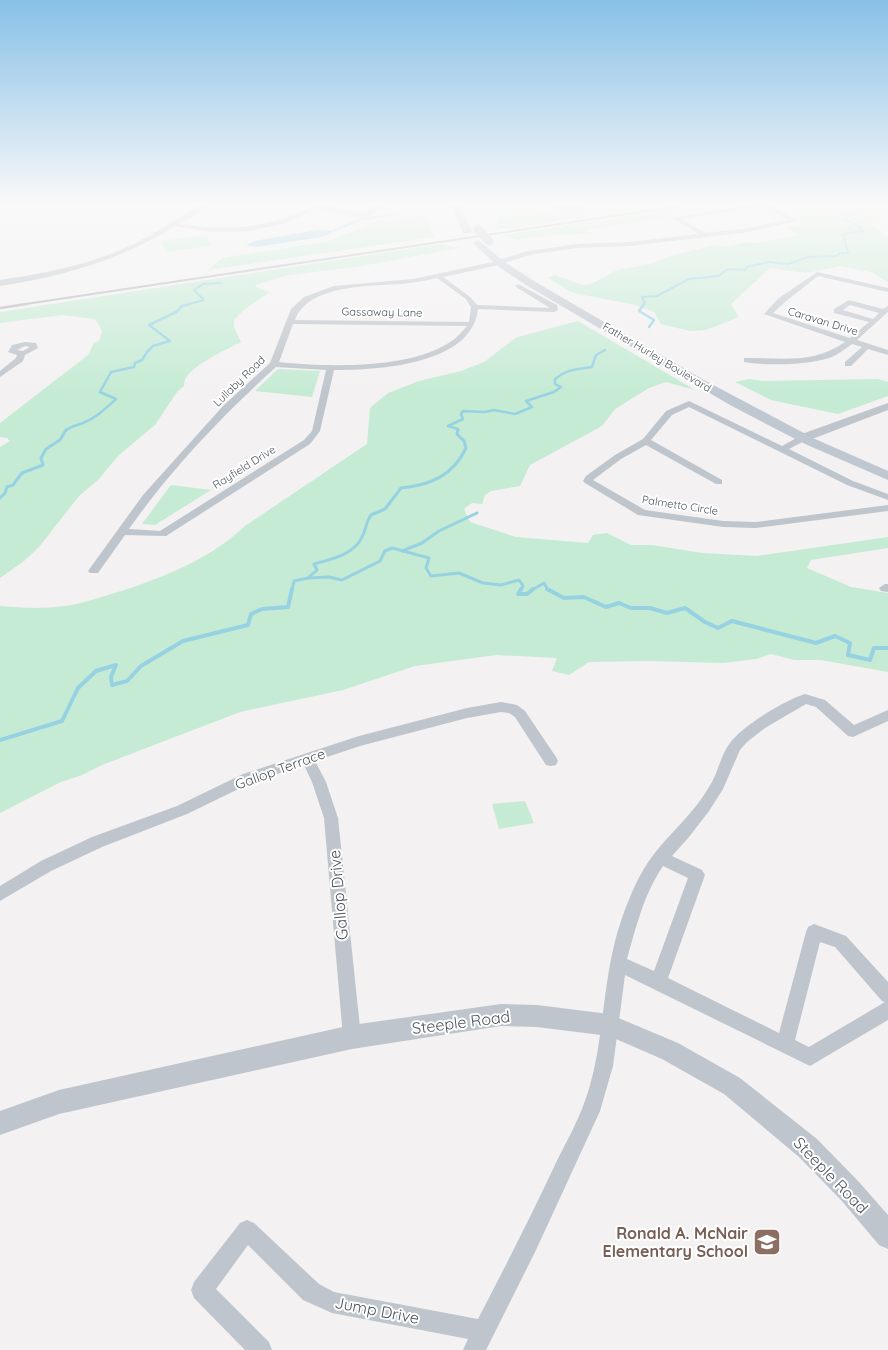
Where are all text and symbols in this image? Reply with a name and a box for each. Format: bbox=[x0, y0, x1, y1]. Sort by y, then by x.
street label: Gassaway Lane bbox=[341, 304, 423, 320]
street label: Caravan Drive bbox=[786, 304, 860, 338]
street label: Father Hurley Boulevard bbox=[600, 319, 714, 395]
street label: Lullaby Road bbox=[210, 353, 268, 409]
street label: Rayfield Drive bbox=[210, 442, 278, 492]
street label: Palmetto Circle bbox=[641, 492, 719, 518]
street label: Gallop Terrace bbox=[233, 744, 328, 794]
street label: Gallop Drive bbox=[324, 849, 352, 941]
street label: Steeple Road bbox=[411, 1006, 511, 1038]
street label: Steeple Road bbox=[790, 1133, 872, 1217]
place label: Ronald A. McNair Elementary School bbox=[603, 1223, 748, 1261]
school or university icon: Ronald A. McNair Elementary School bbox=[752, 1227, 782, 1257]
street label: Jump Drive bbox=[333, 1292, 421, 1328]

